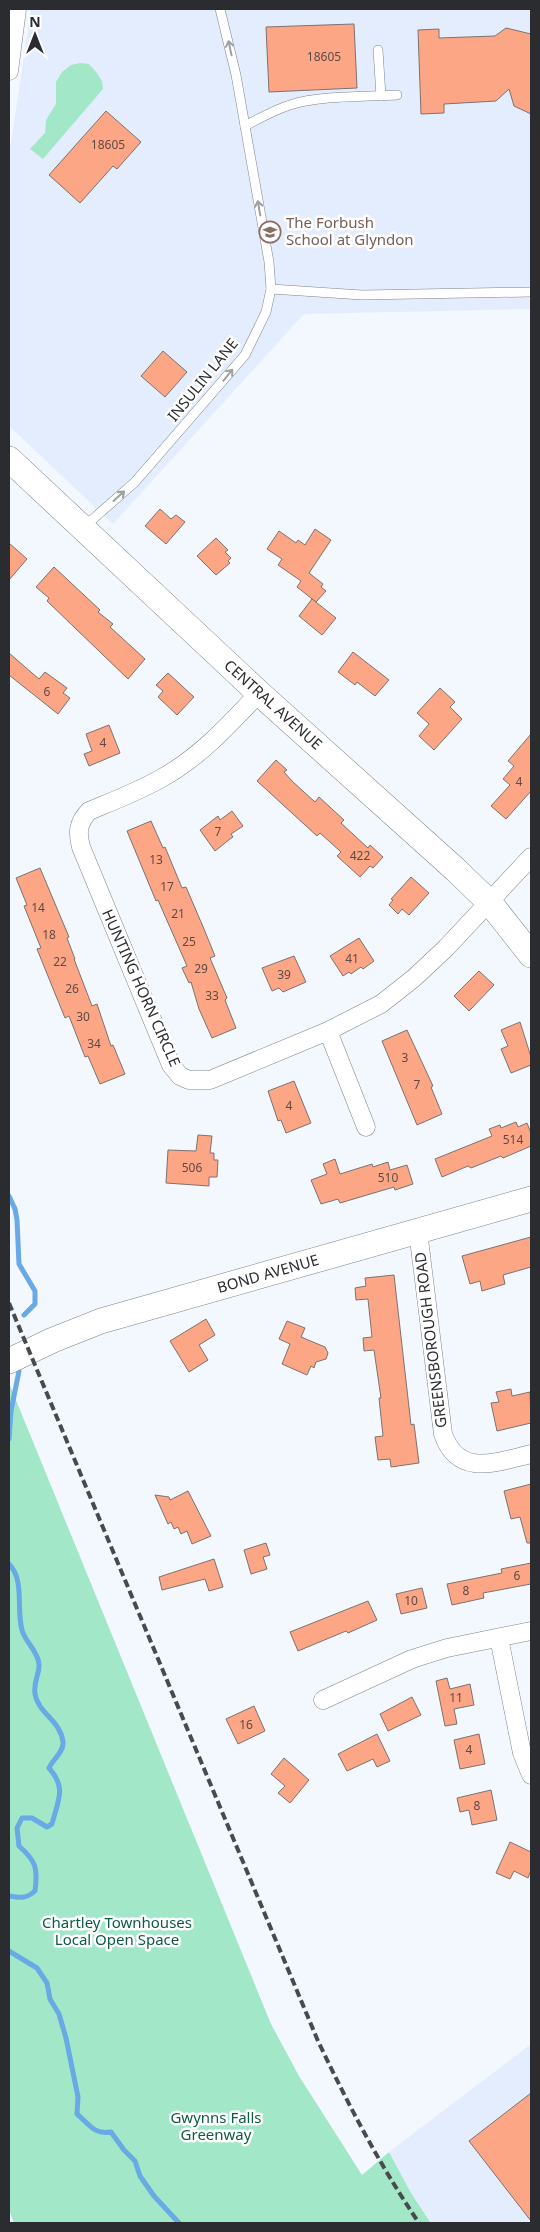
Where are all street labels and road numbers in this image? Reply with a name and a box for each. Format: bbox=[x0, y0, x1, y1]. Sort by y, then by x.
street label: INSULIN LANE bbox=[163, 334, 242, 425]
street label: CENTRAL AVENUE bbox=[220, 655, 327, 754]
street label: HUNTING HORN CIRCLE bbox=[98, 906, 186, 1069]
street label: BOND AVENUE bbox=[215, 1249, 321, 1297]
street label: GREENSBOROUGH ROAD bbox=[409, 1251, 451, 1429]

